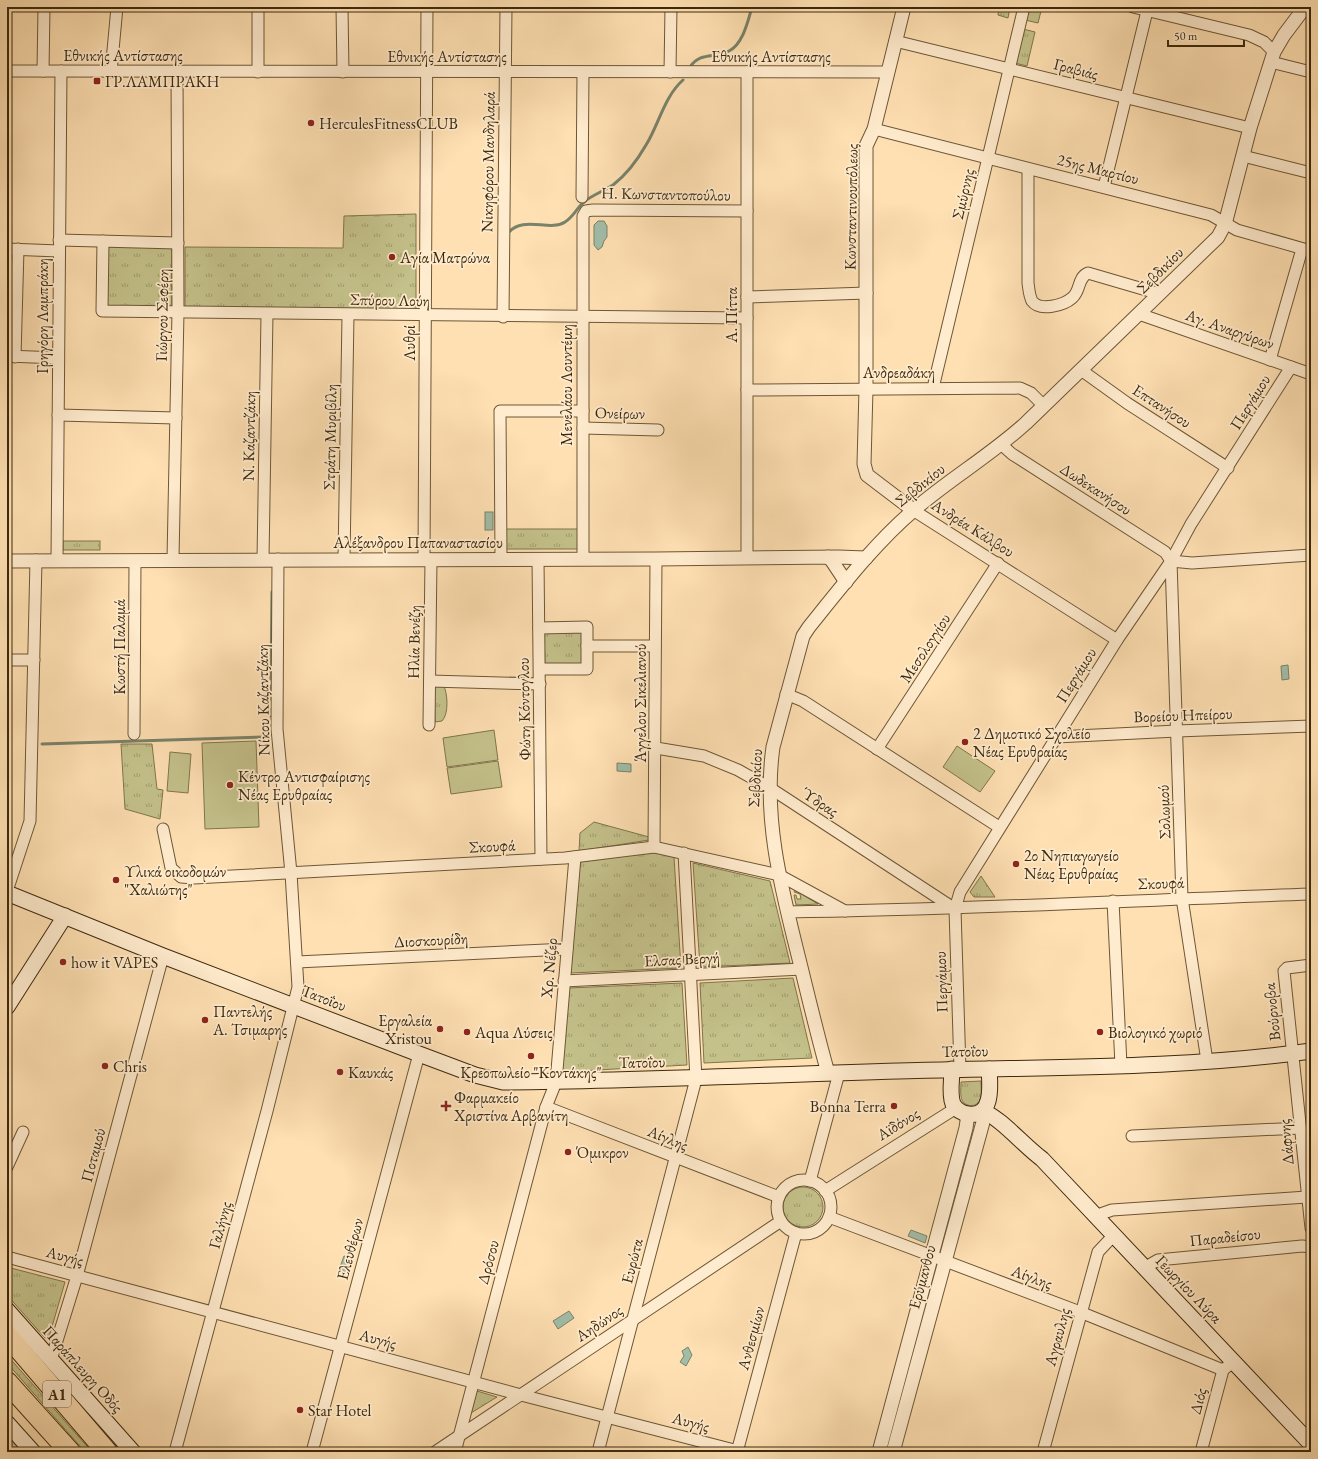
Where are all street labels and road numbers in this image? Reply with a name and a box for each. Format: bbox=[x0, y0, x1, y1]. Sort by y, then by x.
street label: Εθνικής Αντίστασης bbox=[63, 45, 183, 66]
street label: Εθνικής Αντίστασης bbox=[387, 46, 507, 67]
street label: Εθνικής Αντίστασης bbox=[711, 46, 831, 67]
street label: Γραβιάς bbox=[1051, 53, 1101, 85]
street label: Νικηφόρου Μανδηλαρά bbox=[476, 91, 500, 232]
street label: Κωνσταντινουπόλεως bbox=[839, 143, 863, 270]
street label: 25ης Μαρτίου bbox=[1055, 149, 1141, 189]
street label: Σμύρνης bbox=[947, 166, 979, 221]
street label: Η. Κωνσταντοπούλου bbox=[601, 182, 731, 206]
street label: Σεβδικίου bbox=[1132, 242, 1188, 298]
street label: Γρηγόρη Λαμπράκη bbox=[32, 258, 53, 374]
street label: Γιώργου Σεφέρη bbox=[151, 268, 173, 362]
street label: Α. Πίττα bbox=[721, 287, 742, 344]
street label: Σπύρου Λούη bbox=[350, 289, 430, 311]
street label: Αγ. Αναργύρων bbox=[1182, 304, 1277, 354]
street label: Μενελάου Λουντέμη bbox=[556, 324, 577, 446]
street label: Λυθρί bbox=[399, 325, 420, 362]
street label: Ανδρεαδάκη bbox=[862, 362, 935, 383]
street label: Περγάμου bbox=[1225, 370, 1275, 434]
street label: Επτανήσου bbox=[1129, 379, 1195, 433]
street label: Στράτη Μυριβίλη bbox=[319, 384, 341, 490]
street label: Ν. Καζαντζάκη bbox=[238, 391, 260, 481]
street label: Ονείρων bbox=[595, 402, 645, 424]
street label: Σεβδικίου bbox=[891, 458, 949, 512]
street label: Δωδεκανήσου bbox=[1056, 458, 1136, 520]
street label: Ανδρέα Κάλβου bbox=[927, 494, 1018, 562]
street label: Αλέξανδρου Παπαναστασίου bbox=[332, 532, 503, 553]
street label: Κωστή Παλαμά bbox=[109, 598, 130, 695]
street label: Ηλία Βενέζη bbox=[403, 605, 425, 679]
street label: Μεσολογγίου bbox=[895, 609, 955, 687]
street label: Περγάμου bbox=[1051, 643, 1101, 707]
street label: Νίκου Καζαντζάκη bbox=[252, 644, 274, 756]
street label: Άγγελου Σικελιανού bbox=[630, 644, 651, 763]
street label: Φώτη Κόντογλου bbox=[513, 658, 535, 760]
street label: Βορείου Ηπείρου bbox=[1133, 703, 1233, 727]
street label: Σεβδικίου bbox=[743, 748, 767, 808]
street label: Ύδρας bbox=[797, 782, 843, 822]
street label: Σολωμού bbox=[1153, 784, 1175, 840]
street label: Σκουφά bbox=[468, 834, 516, 858]
street label: Σκουφά bbox=[1137, 872, 1185, 894]
street label: Διοσκουρίδη bbox=[393, 928, 469, 952]
street label: Χρ. Νέζερ bbox=[536, 937, 562, 1000]
street label: Ελσας Βεργή bbox=[644, 947, 720, 971]
street label: Περγάμου bbox=[929, 951, 953, 1013]
street label: Τατοΐου bbox=[298, 980, 350, 1016]
street label: Βούρνοβα bbox=[1258, 981, 1285, 1042]
street label: Τατοΐου bbox=[942, 1040, 989, 1062]
street label: Τατοΐου bbox=[619, 1051, 666, 1073]
street label: Αϊδόνος bbox=[872, 1103, 924, 1146]
street label: Δάφνης bbox=[1273, 1118, 1299, 1166]
street label: Αίγλης bbox=[644, 1120, 692, 1156]
street label: Ποταμού bbox=[76, 1125, 110, 1184]
street label: Γαλήνης bbox=[204, 1199, 236, 1251]
street label: Ελευθέρων bbox=[332, 1216, 368, 1282]
street label: Παραδείσου bbox=[1188, 1223, 1262, 1251]
street label: Ευρώτα bbox=[616, 1236, 648, 1286]
street label: Δρόσου bbox=[472, 1237, 504, 1286]
street label: Αυγής bbox=[43, 1241, 86, 1271]
street label: Ερύμανθου bbox=[903, 1243, 941, 1311]
street label: Γεωργίου Λύρα bbox=[1151, 1250, 1227, 1328]
street label: Αίγλης bbox=[1008, 1260, 1056, 1294]
street label: Αηδώνος bbox=[571, 1299, 627, 1347]
street label: Ανθεσμίων bbox=[732, 1304, 770, 1373]
street label: Αγραυλης bbox=[1039, 1305, 1075, 1369]
street label: Παράπλευρη Οδός bbox=[38, 1321, 128, 1418]
street label: Αυγής bbox=[356, 1324, 399, 1354]
road number: Α1 bbox=[43, 1381, 71, 1407]
street label: Διός bbox=[1184, 1385, 1212, 1417]
street label: Αυγής bbox=[669, 1407, 712, 1437]

